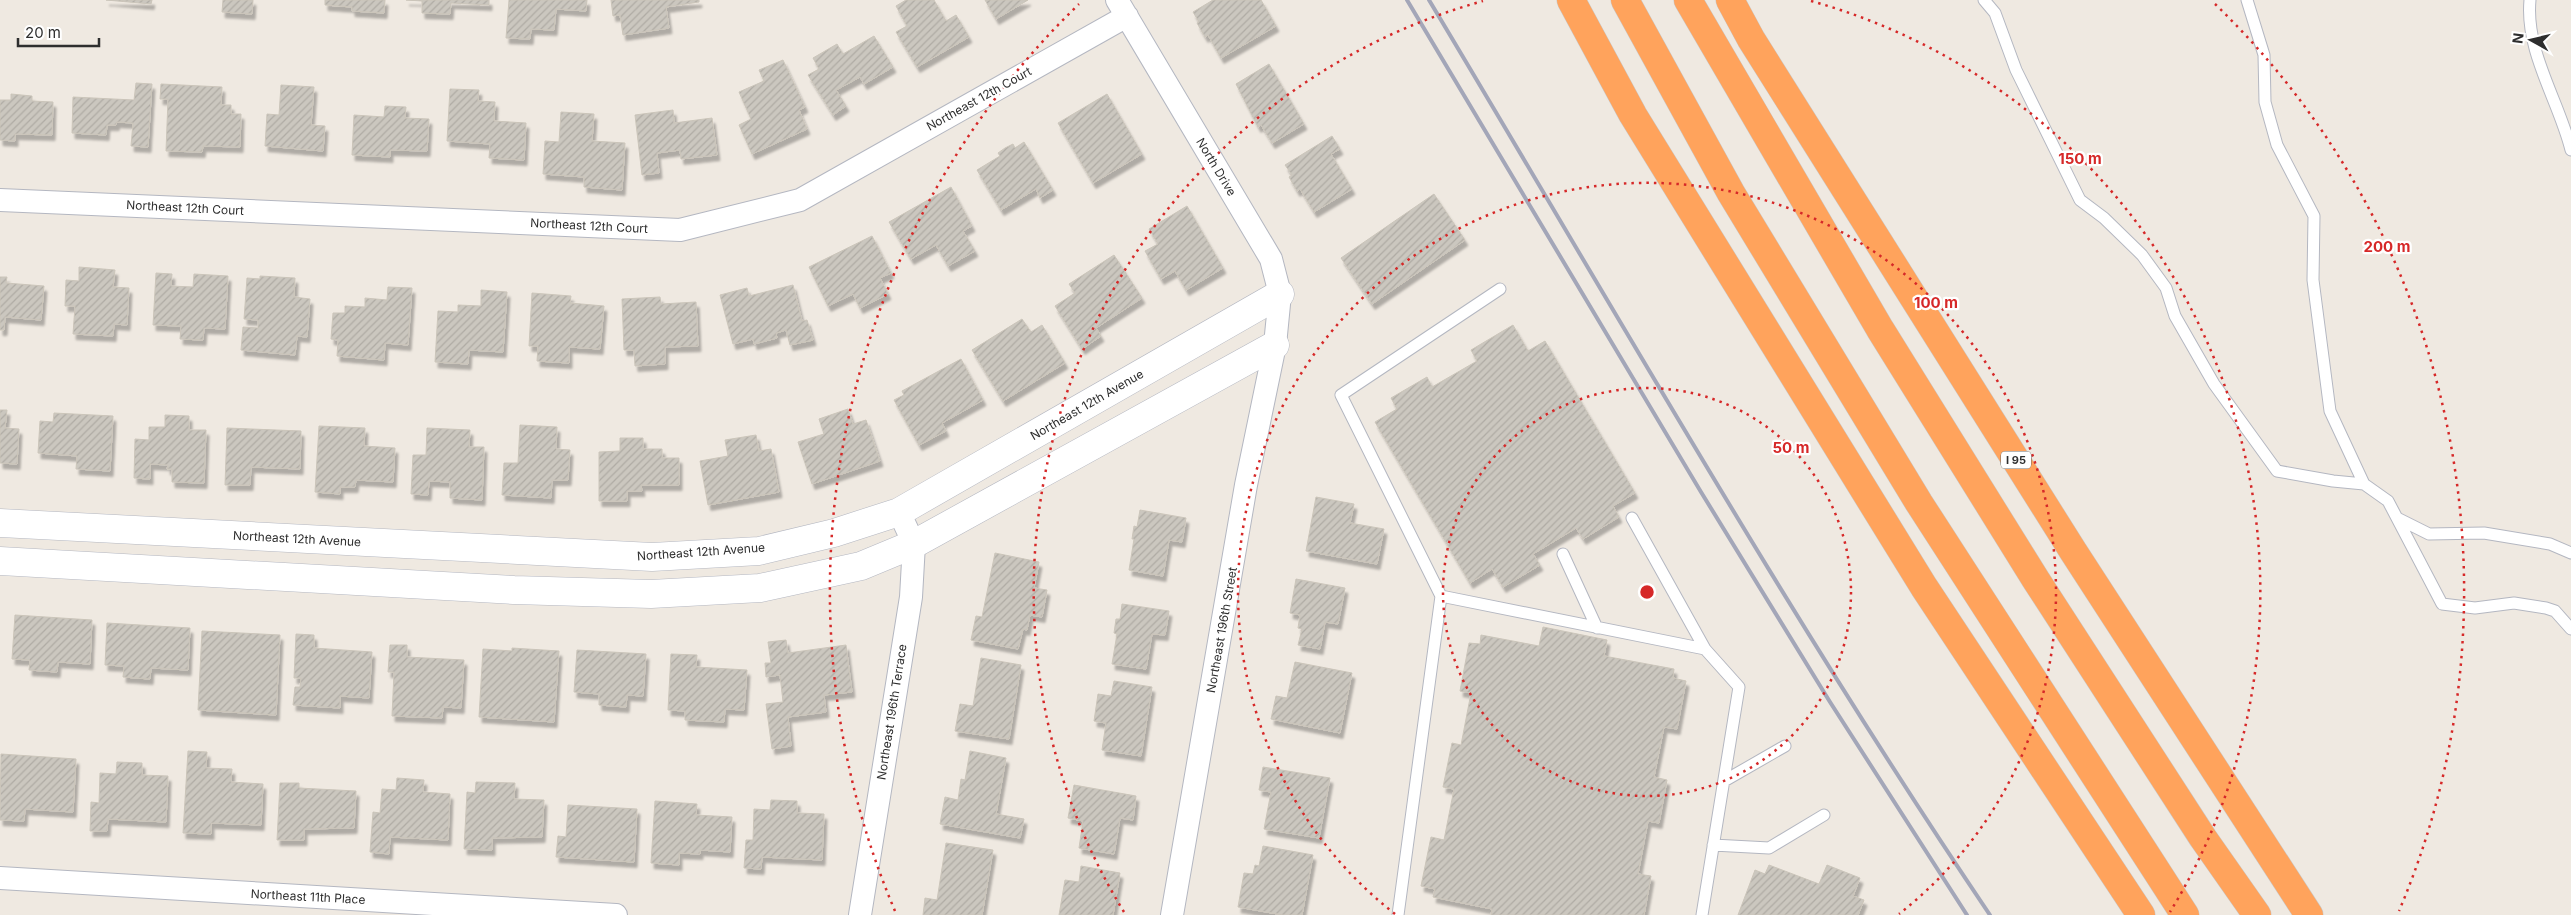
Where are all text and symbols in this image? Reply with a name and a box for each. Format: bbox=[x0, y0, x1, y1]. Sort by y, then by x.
scale bar bbox=[18, 15, 99, 47]
north arrow bbox=[2506, 15, 2556, 65]
text: 20 m bbox=[25, 23, 61, 42]
text: N bbox=[2508, 32, 2527, 45]
street label: Northeast 12th Court bbox=[924, 63, 1034, 134]
street label: North Drive bbox=[1193, 135, 1240, 199]
text: 150 m bbox=[2058, 149, 2102, 168]
street label: Northeast 12th Court bbox=[126, 197, 244, 218]
street label: Northeast 12th Court bbox=[530, 215, 648, 236]
text: 200 m bbox=[2364, 237, 2410, 256]
text: 100 m bbox=[1914, 293, 1958, 312]
street label: Northeast 12th Avenue bbox=[1027, 366, 1146, 443]
text: 50 m bbox=[1773, 438, 1809, 457]
road number: I 95 bbox=[2001, 452, 2031, 468]
street label: Northeast 12th Avenue bbox=[233, 528, 361, 549]
street label: Northeast 12th Avenue bbox=[636, 540, 765, 563]
street label: Northeast 196th Street bbox=[1203, 566, 1240, 694]
centre of rings bbox=[1638, 583, 1656, 601]
street label: Northeast 196th Terrace bbox=[873, 643, 910, 781]
street label: Northeast 11th Place bbox=[250, 886, 366, 907]

